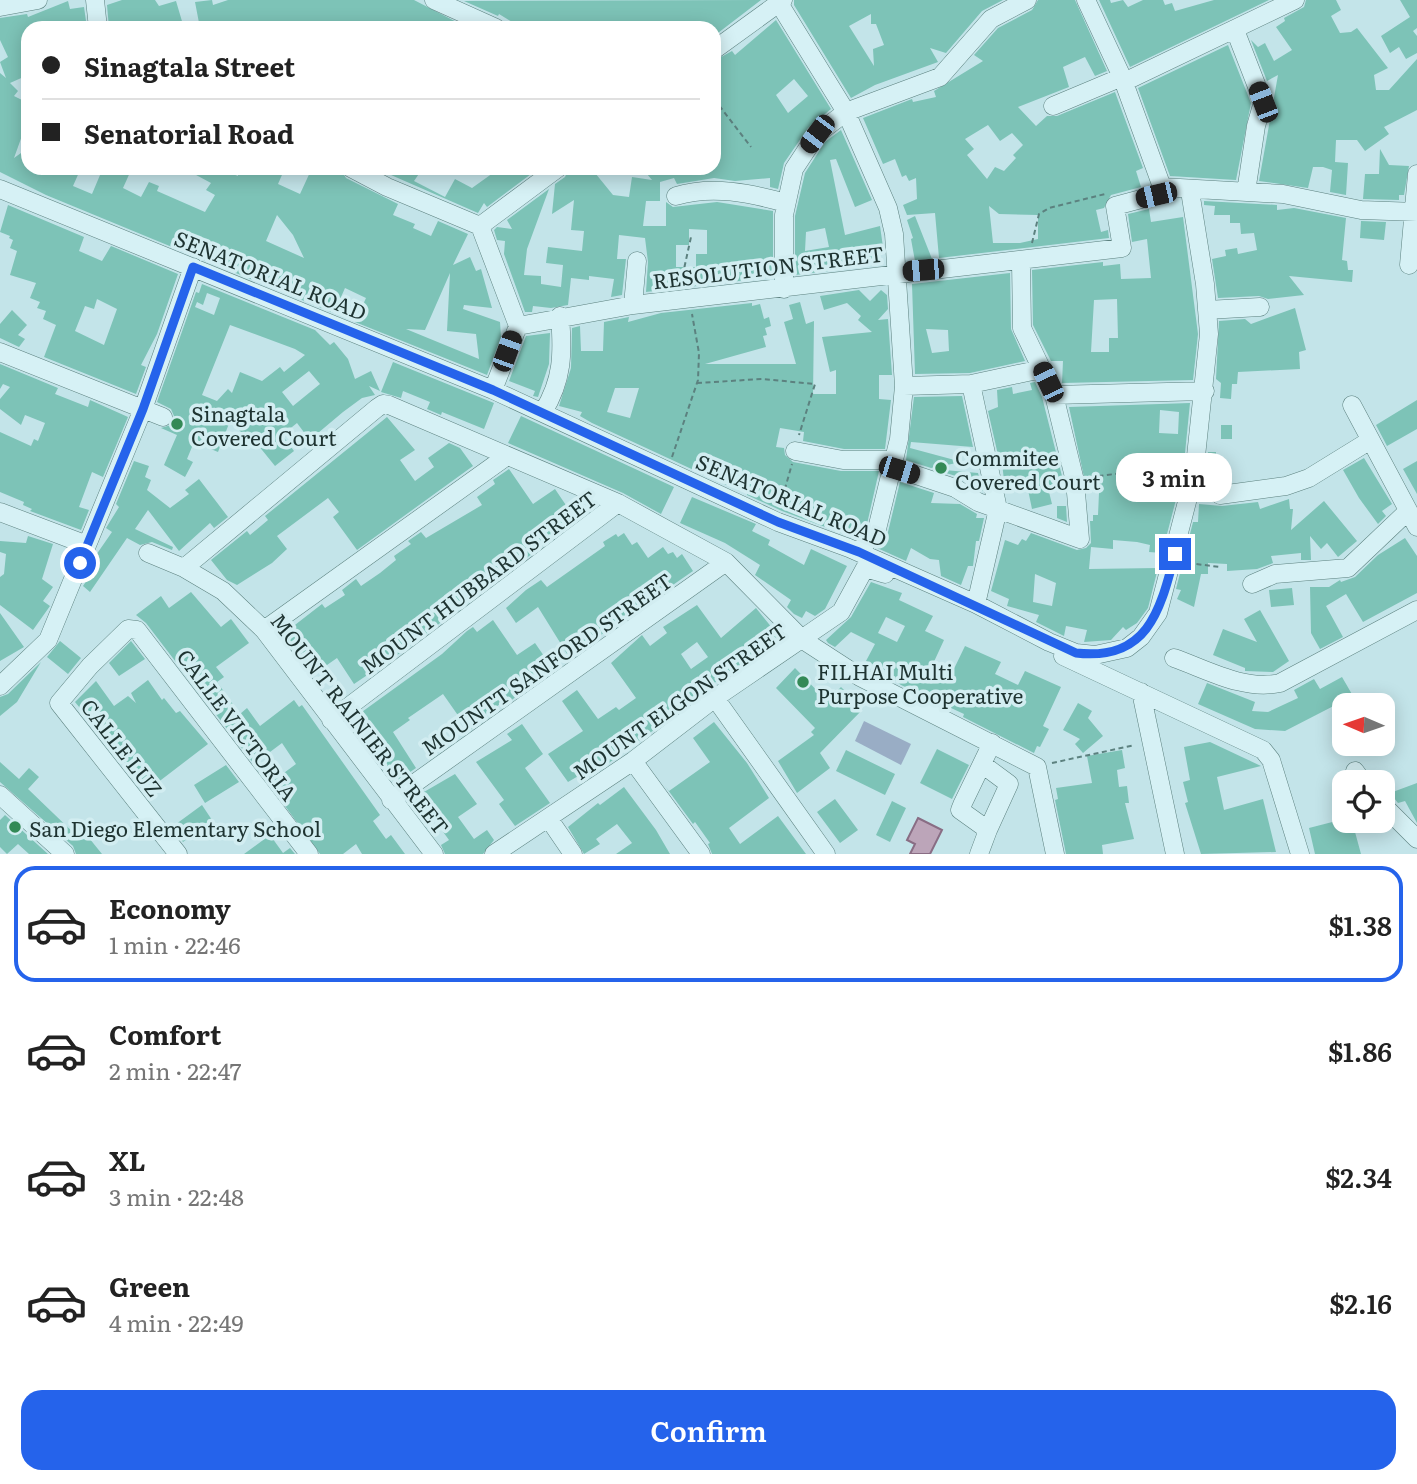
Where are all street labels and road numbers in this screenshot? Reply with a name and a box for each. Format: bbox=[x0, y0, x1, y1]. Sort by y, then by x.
street label: SENATORIAL ROAD bbox=[170, 221, 372, 327]
street label: RESOLUTION STREET bbox=[651, 236, 885, 296]
street label: SENATORIAL ROAD bbox=[692, 445, 892, 553]
street label: MOUNT HUBBARD STREET bbox=[354, 482, 602, 680]
street label: MOUNTT SANFORD STREET bbox=[414, 564, 678, 762]
street label: MOUNT RAINIER STREET bbox=[265, 606, 457, 840]
street label: MOUNT ELGON STREET bbox=[566, 614, 792, 786]
street label: CALLE VICTORIA bbox=[171, 642, 306, 807]
street label: CALLE LUZ bbox=[75, 691, 171, 803]

